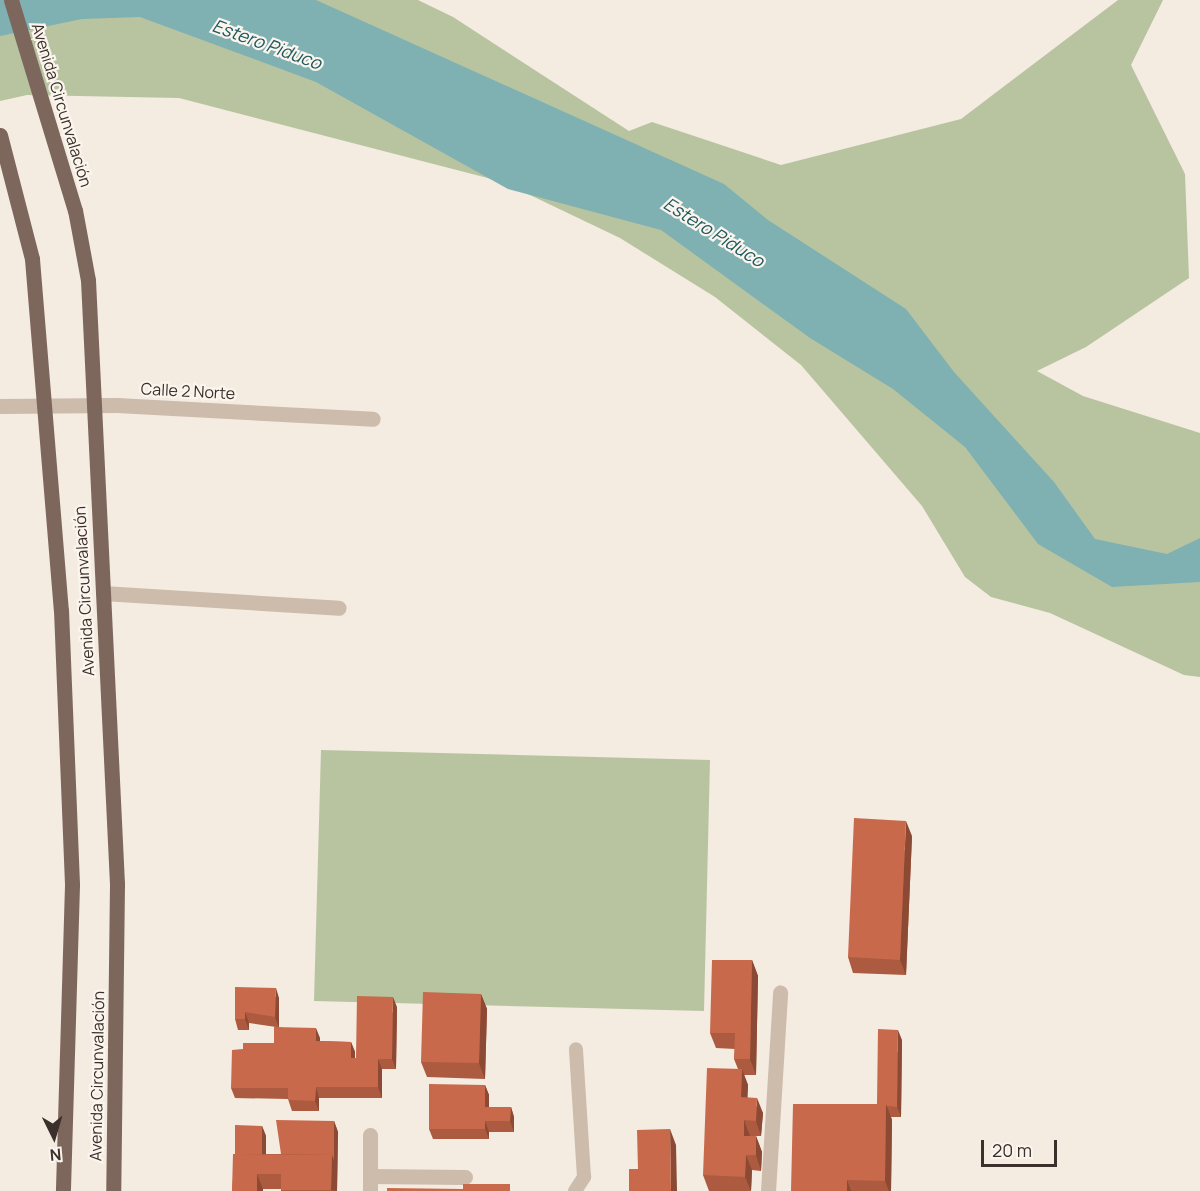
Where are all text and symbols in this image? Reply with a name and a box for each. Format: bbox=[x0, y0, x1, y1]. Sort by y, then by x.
water label: Estero Piduco bbox=[210, 14, 324, 74]
street label: Avenida Circunvalación bbox=[28, 21, 96, 189]
water label: Estero Piduco bbox=[660, 193, 768, 271]
street label: Calle 2 Norte bbox=[140, 379, 236, 403]
street label: Avenida Circunvalación bbox=[70, 505, 98, 677]
street label: Avenida Circunvalación bbox=[86, 991, 108, 1161]
north arrow bbox=[24, 1107, 84, 1167]
scale bar bbox=[984, 1128, 1060, 1166]
text: 20 m bbox=[992, 1138, 1032, 1162]
text: N bbox=[49, 1143, 62, 1166]

